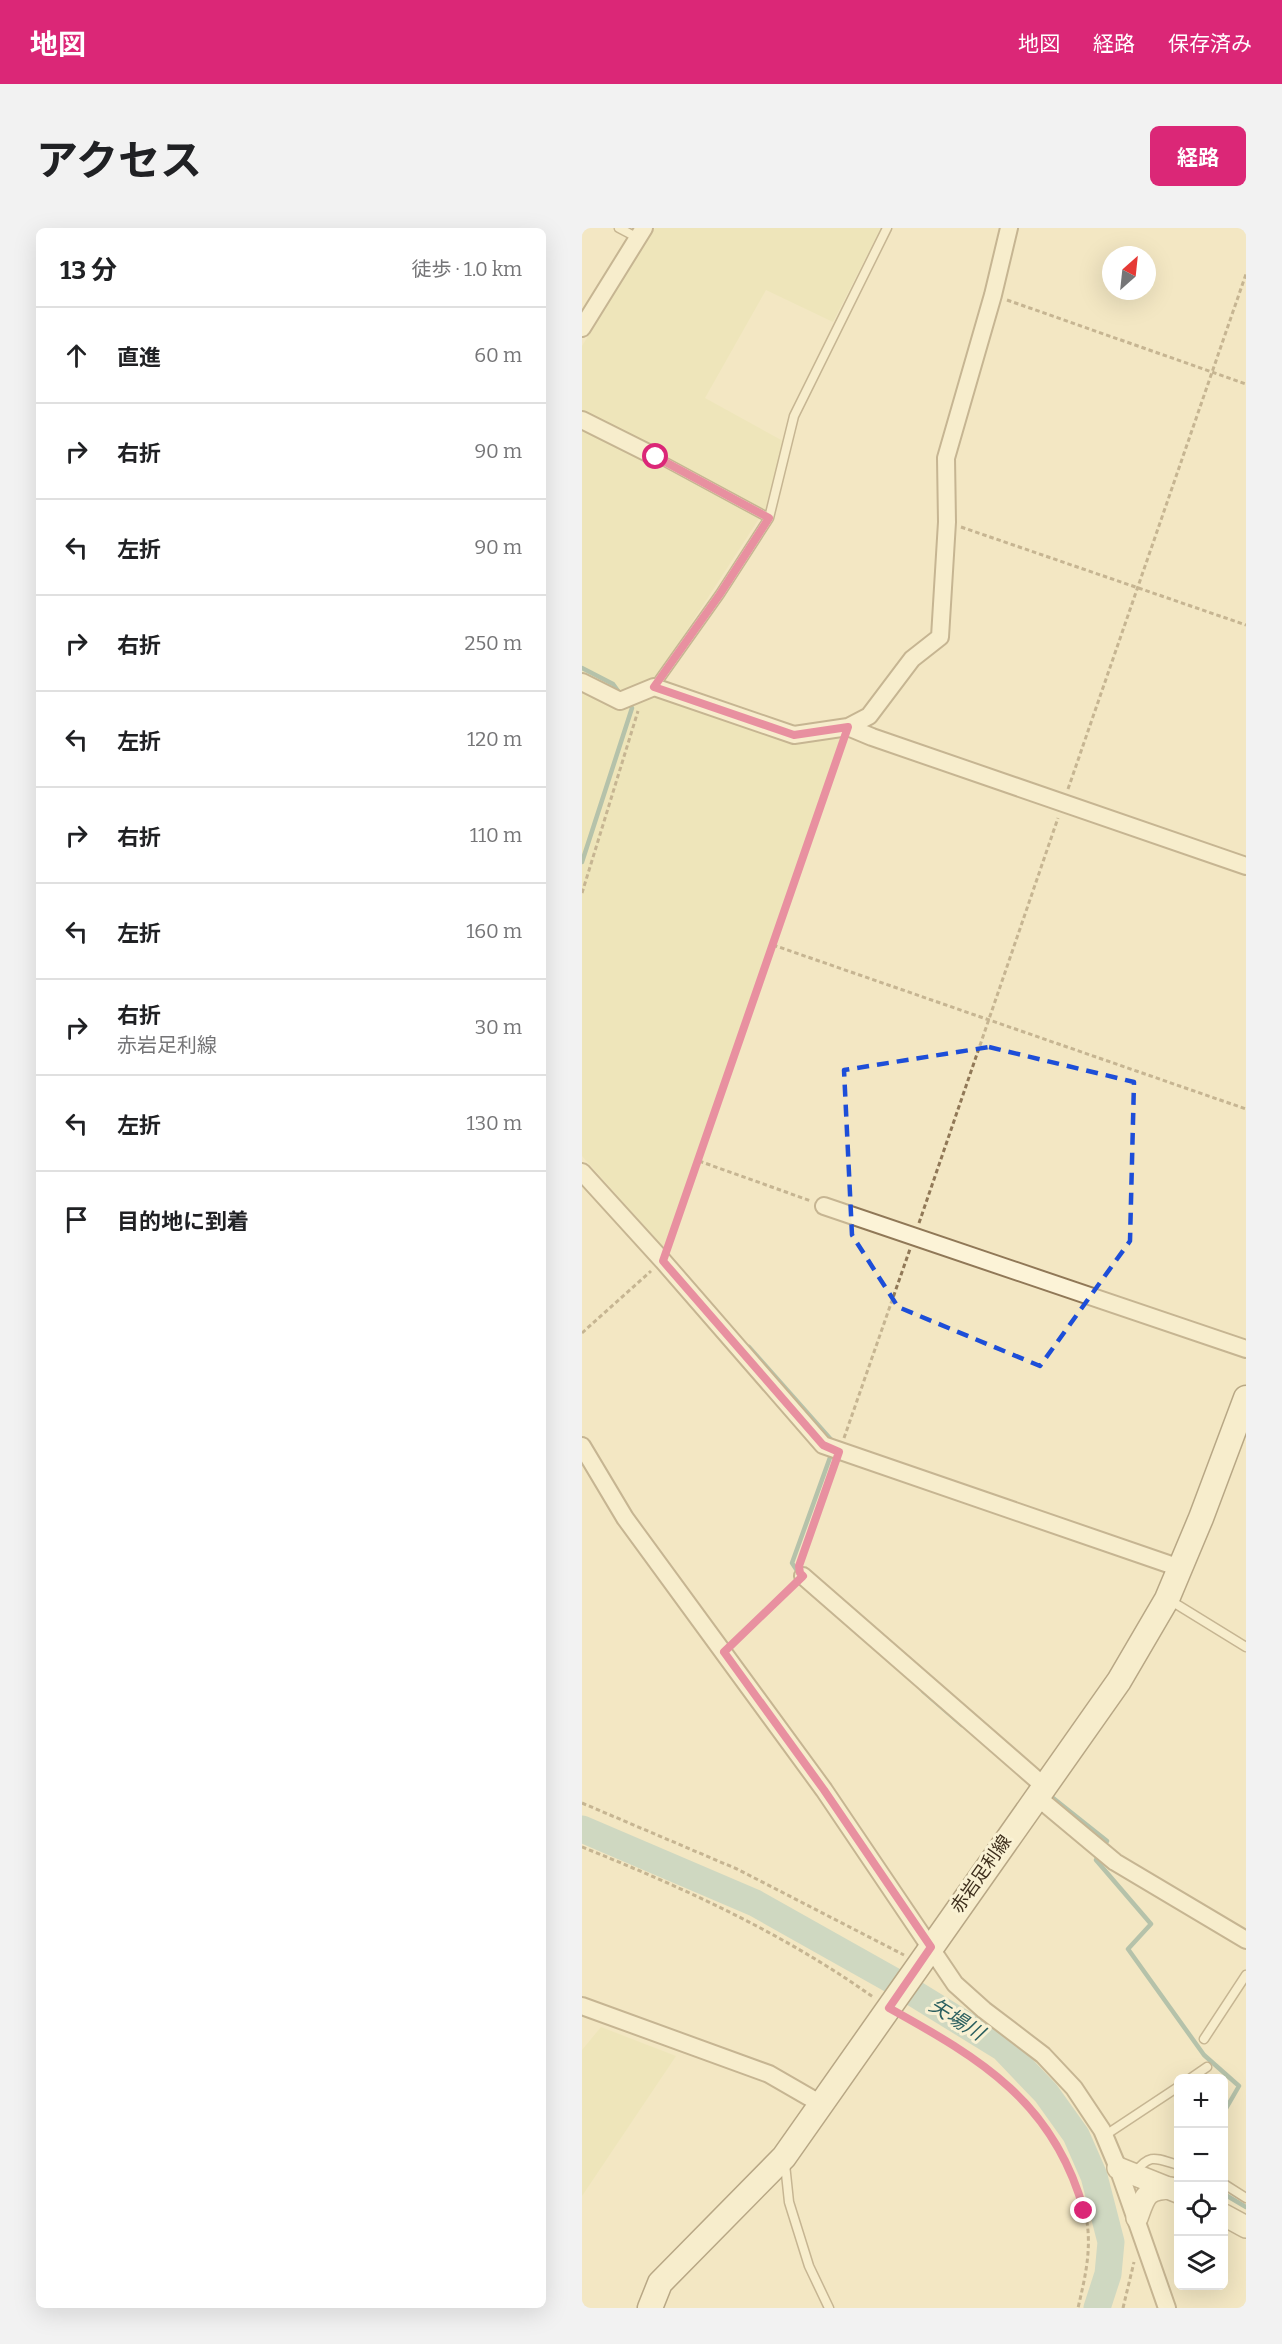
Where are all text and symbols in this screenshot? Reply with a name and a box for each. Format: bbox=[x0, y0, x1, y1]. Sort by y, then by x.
text: 地図 bbox=[30, 28, 86, 61]
text: 地図 bbox=[1018, 31, 1060, 57]
text: 経路 bbox=[1093, 31, 1135, 57]
text: 保存済み bbox=[1168, 31, 1252, 57]
button: 経路 bbox=[1150, 126, 1246, 186]
text: アクセス bbox=[36, 136, 202, 186]
north arrow bbox=[1102, 246, 1156, 300]
text: 13 分 bbox=[60, 255, 117, 286]
text: 徒歩 · 1.0 km bbox=[412, 257, 522, 281]
icon: ahead bbox=[60, 339, 93, 372]
text: 60 m bbox=[474, 343, 522, 367]
text: 直進 bbox=[117, 344, 161, 371]
icon: right bbox=[60, 435, 93, 468]
text: 90 m bbox=[474, 439, 522, 463]
text: 右折 bbox=[117, 440, 161, 467]
route start bbox=[642, 443, 668, 469]
icon: left bbox=[60, 531, 93, 564]
text: 90 m bbox=[474, 535, 522, 559]
text: 左折 bbox=[117, 536, 161, 563]
icon: right bbox=[60, 627, 93, 660]
text: 250 m bbox=[465, 631, 522, 655]
text: 右折 bbox=[117, 632, 161, 659]
icon: left bbox=[60, 723, 93, 756]
text: 120 m bbox=[467, 727, 522, 751]
text: 左折 bbox=[117, 728, 161, 755]
icon: right bbox=[60, 819, 93, 852]
text: 110 m bbox=[470, 823, 522, 847]
text: 右折 bbox=[117, 824, 161, 851]
icon: left bbox=[60, 915, 93, 948]
text: 160 m bbox=[466, 919, 522, 943]
text: 左折 bbox=[117, 920, 161, 947]
text: 右折 bbox=[117, 1002, 161, 1029]
icon: right bbox=[60, 1011, 93, 1044]
text: 30 m bbox=[475, 1015, 522, 1039]
text: 赤岩足利線 bbox=[117, 1033, 217, 1057]
icon: left bbox=[60, 1107, 93, 1140]
text: 130 m bbox=[467, 1111, 522, 1135]
text: 左折 bbox=[117, 1112, 161, 1139]
icon: arrive bbox=[60, 1203, 93, 1236]
text: 目的地に到着 bbox=[117, 1208, 249, 1235]
street label: 赤岩足利線 bbox=[946, 1831, 1016, 1917]
water label: 矢場川 bbox=[925, 1993, 990, 2046]
map controls bbox=[1174, 2074, 1228, 2290]
button: + bbox=[1174, 2074, 1228, 2128]
button: − bbox=[1174, 2128, 1228, 2182]
button: locate bbox=[1174, 2182, 1228, 2236]
route end bbox=[1070, 2197, 1096, 2223]
button: layers bbox=[1174, 2236, 1228, 2290]

